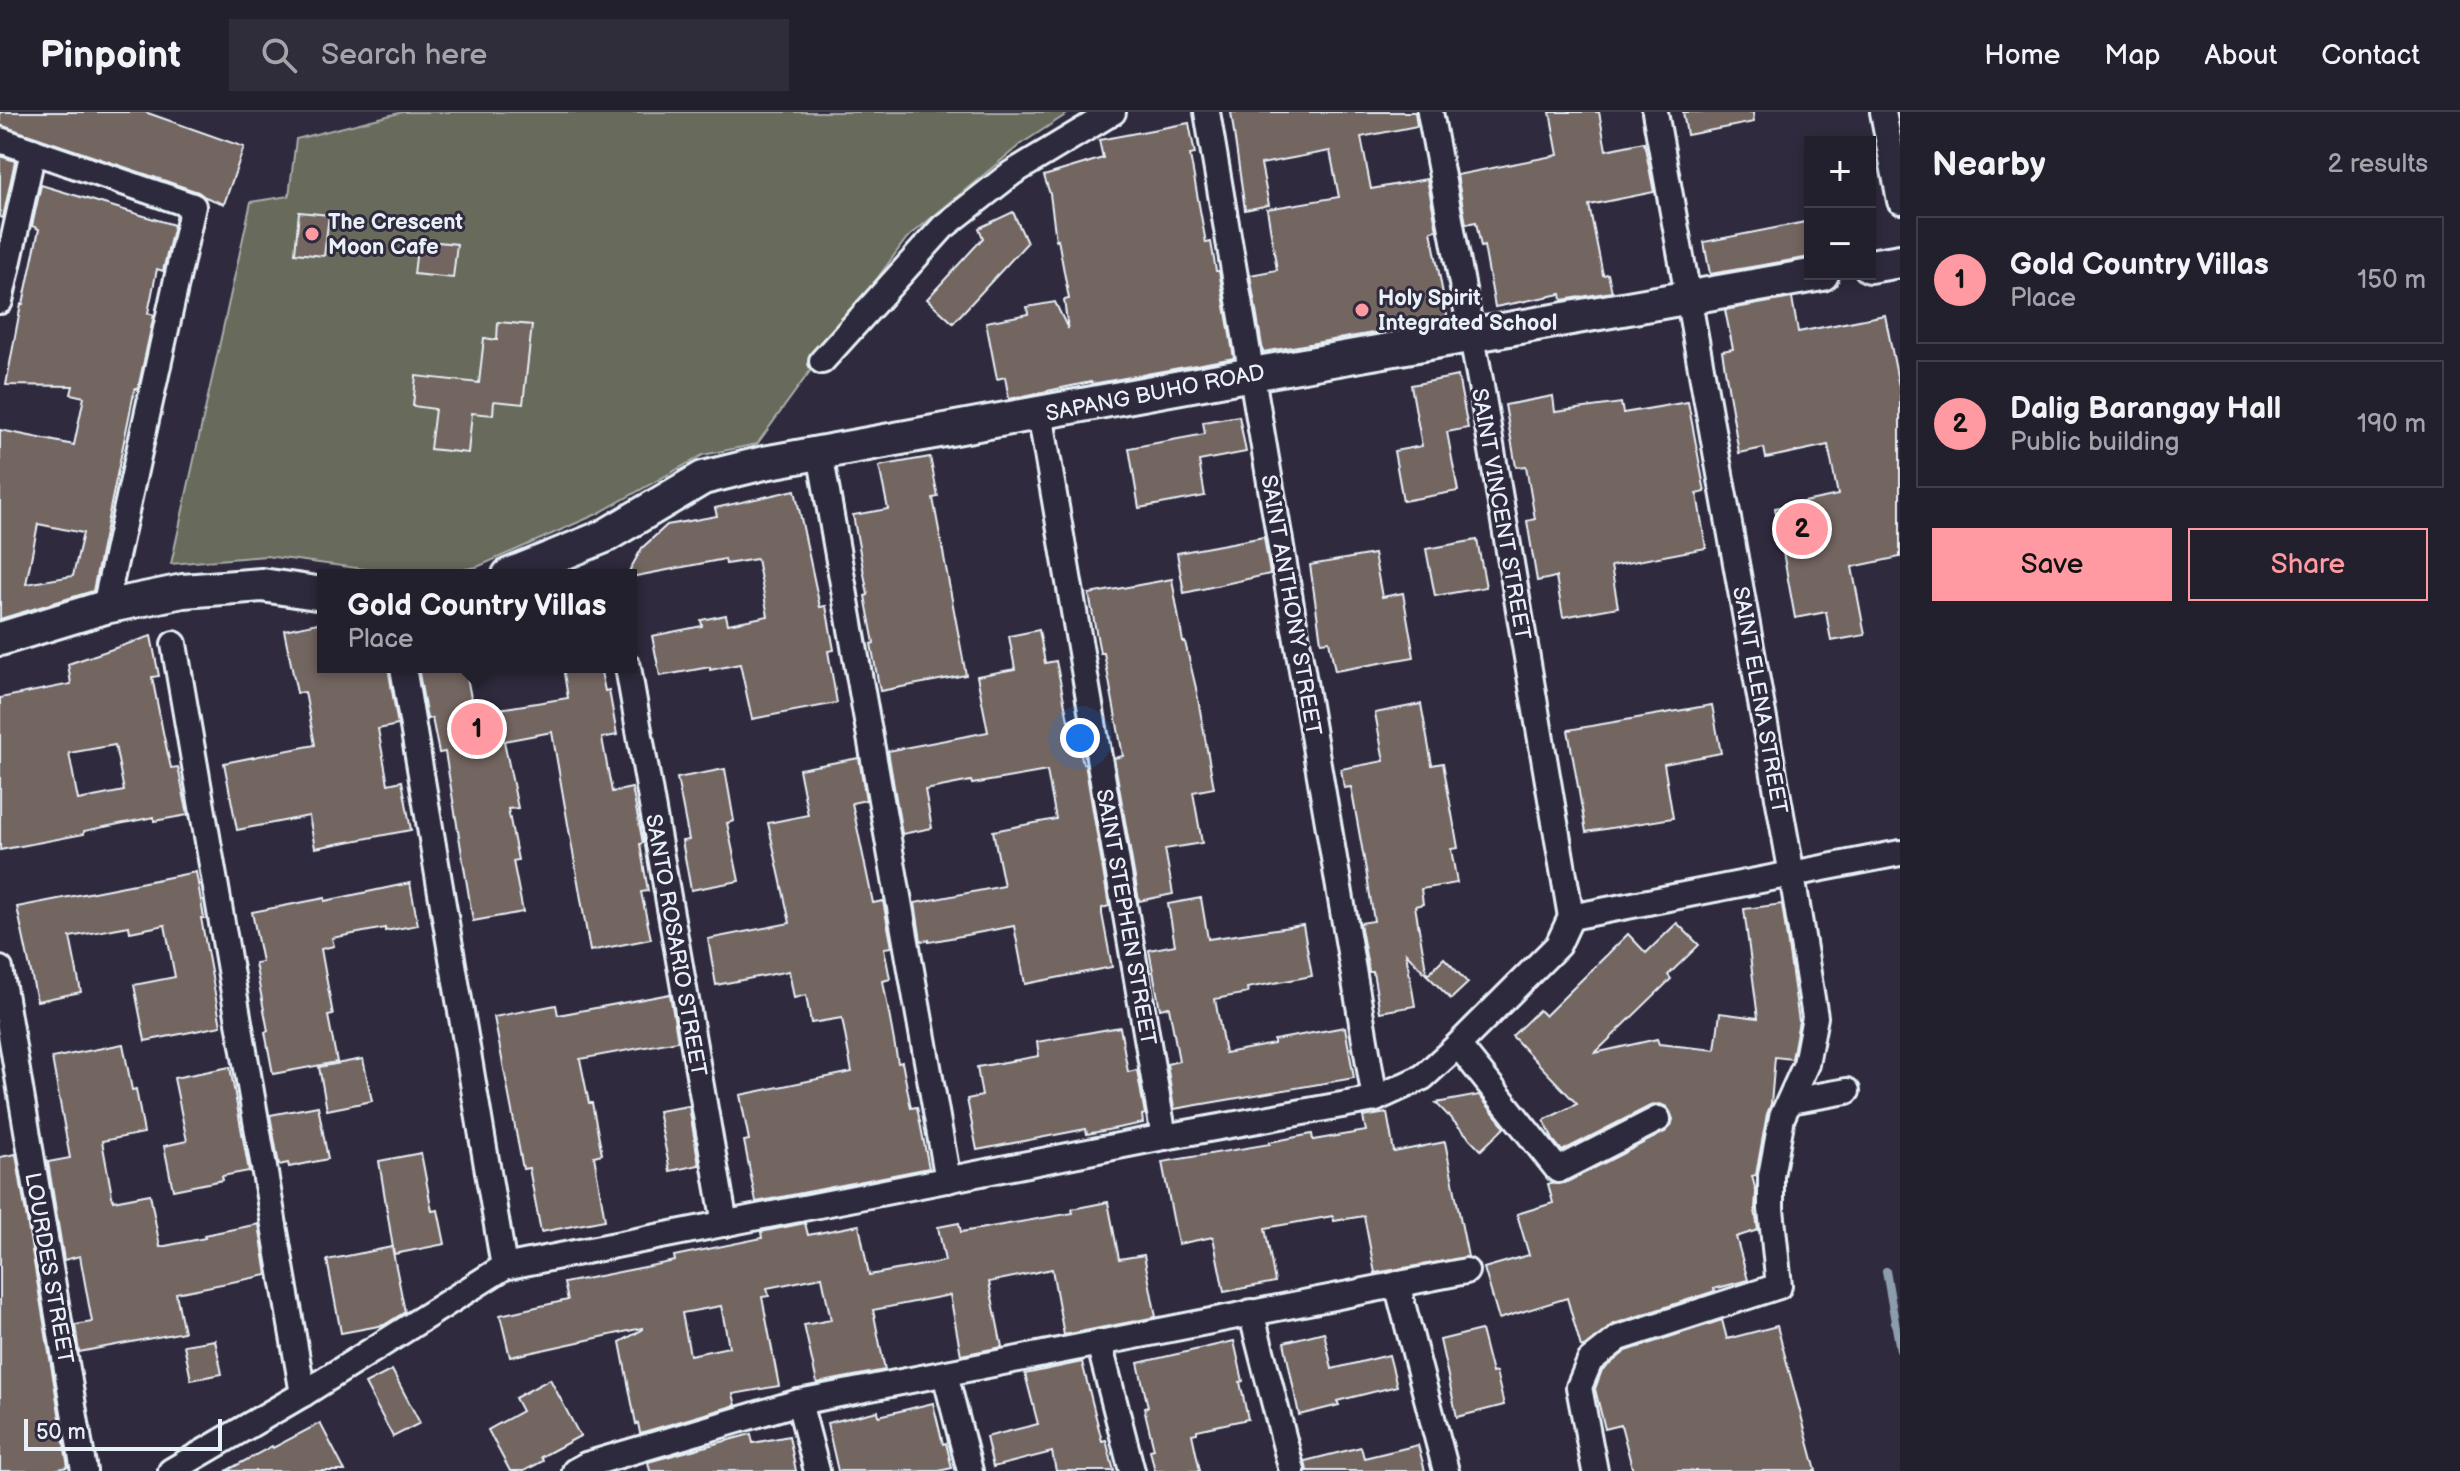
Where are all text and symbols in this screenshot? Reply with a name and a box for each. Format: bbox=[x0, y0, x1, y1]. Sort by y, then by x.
search box bbox=[229, 19, 789, 91]
text: Pinpoint bbox=[40, 33, 181, 78]
icon: search bbox=[257, 33, 301, 77]
text: Search here bbox=[321, 37, 487, 73]
text: Home bbox=[1984, 39, 2060, 72]
text: Map bbox=[2104, 39, 2161, 72]
text: About bbox=[2205, 39, 2277, 72]
text: Contact bbox=[2321, 39, 2420, 72]
map controls bbox=[1804, 136, 1876, 280]
button: + bbox=[1804, 136, 1876, 208]
text: Nearby bbox=[1932, 144, 2046, 185]
text: 2 results bbox=[2328, 149, 2428, 180]
button: − bbox=[1804, 208, 1876, 280]
place label: The Crescent Moon Cafe bbox=[328, 209, 463, 261]
marker: The Crescent Moon Cafe bbox=[303, 225, 321, 243]
text: Gold Country Villas bbox=[2010, 247, 2269, 283]
text: 1 bbox=[1955, 265, 1965, 296]
text: 150 m bbox=[2357, 265, 2426, 296]
text: Place bbox=[2010, 283, 2076, 314]
place label: Holy Spirit Integrated School bbox=[1378, 285, 1557, 337]
marker: Holy Spirit Integrated School bbox=[1353, 301, 1371, 319]
street label: SAPANG BUHO ROAD bbox=[1043, 359, 1267, 428]
street label: SAINT VINCENT STREET bbox=[1465, 386, 1536, 642]
text: Dalig Barangay Hall bbox=[2010, 391, 2281, 427]
text: 2 bbox=[1952, 409, 1968, 440]
text: 190 m bbox=[2357, 409, 2426, 440]
text: Public building bbox=[2010, 427, 2179, 458]
street label: SAINT ANTHONY STREET bbox=[1254, 473, 1327, 738]
pin: 2 bbox=[1776, 499, 1828, 559]
button: Save bbox=[1932, 528, 2172, 601]
button: Share bbox=[2188, 528, 2428, 601]
popup bbox=[317, 569, 637, 673]
street label: SAINT ELENA STREET bbox=[1726, 584, 1793, 816]
text: Gold Country Villas bbox=[348, 588, 606, 624]
text: Place bbox=[348, 624, 414, 655]
pin: 1 bbox=[451, 699, 503, 759]
your location bbox=[1060, 718, 1100, 758]
street label: SAINT STEPHEN STREET bbox=[1090, 787, 1161, 1048]
street label: SANTO ROSARIO STREET bbox=[639, 812, 712, 1078]
street label: LOURDES STREET bbox=[18, 1170, 79, 1366]
scale bar bbox=[24, 1415, 222, 1451]
text: 50 m bbox=[36, 1419, 86, 1446]

